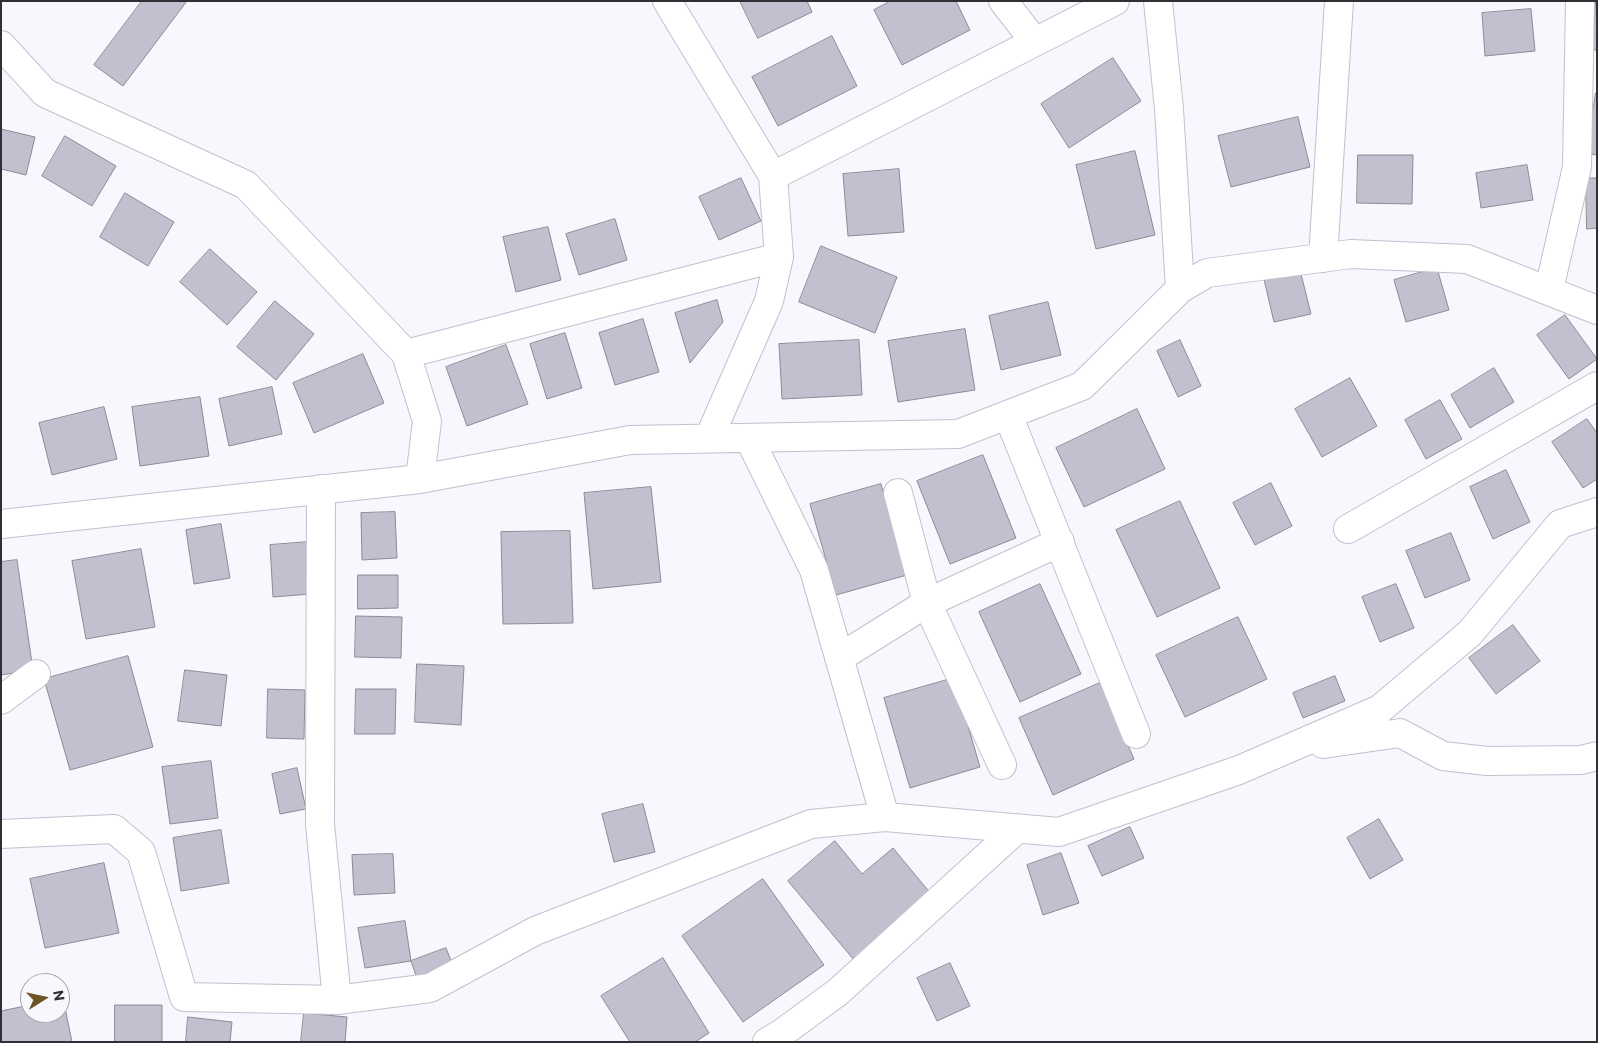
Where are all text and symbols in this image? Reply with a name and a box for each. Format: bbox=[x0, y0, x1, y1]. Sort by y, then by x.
north arrow bbox=[20, 973, 70, 1023]
text: N bbox=[50, 989, 69, 1002]

